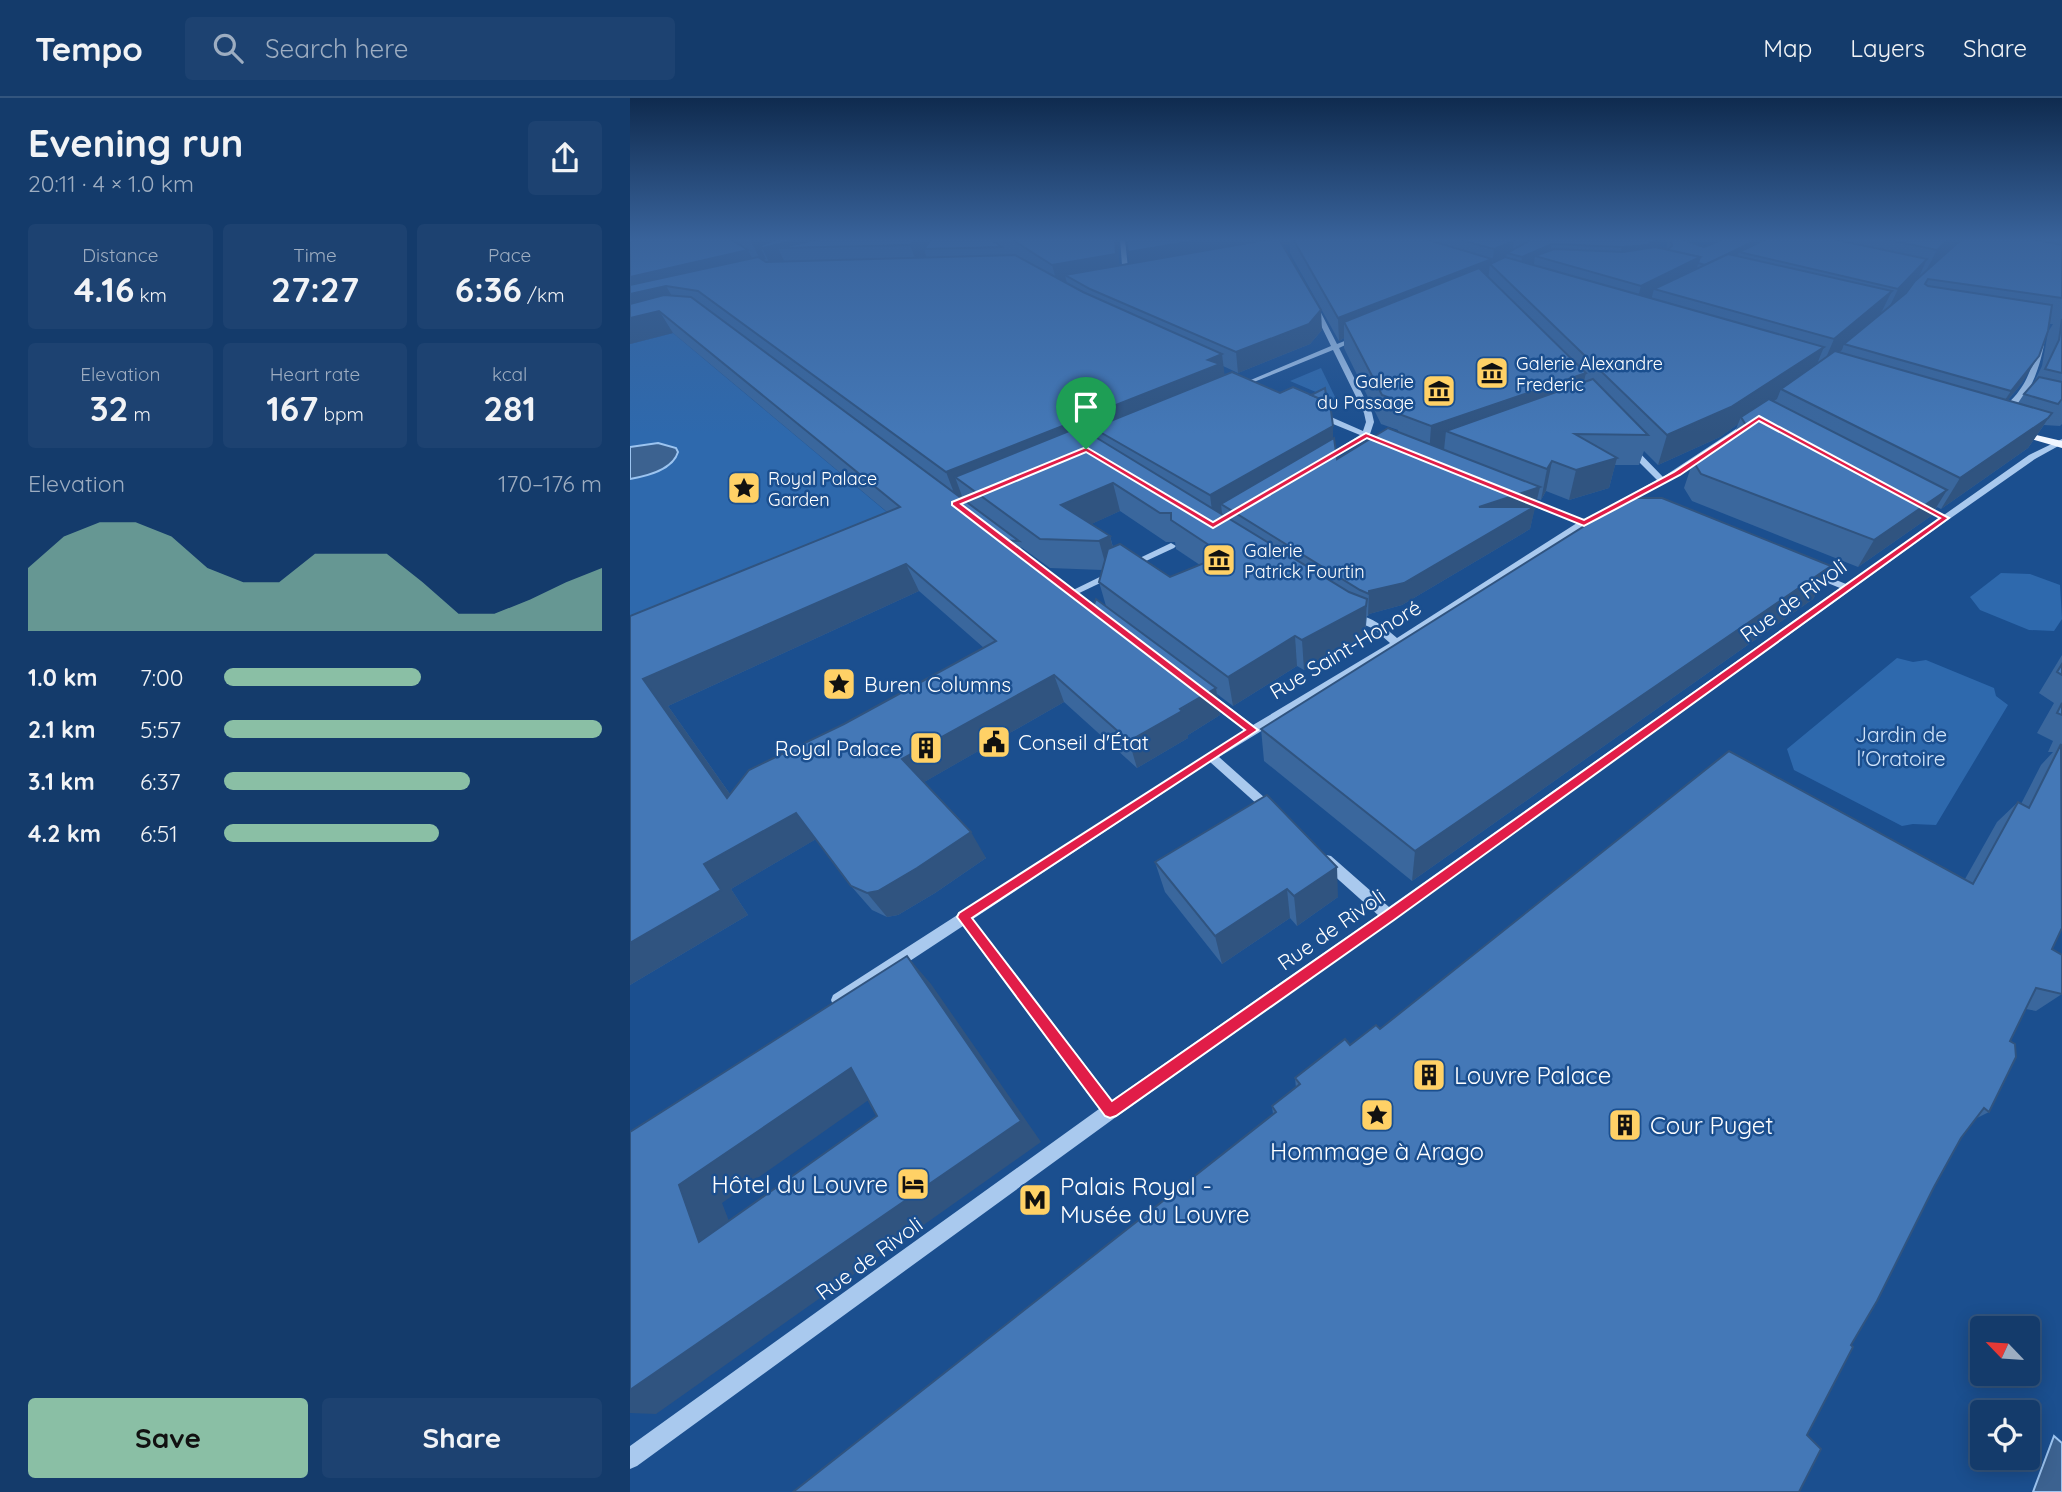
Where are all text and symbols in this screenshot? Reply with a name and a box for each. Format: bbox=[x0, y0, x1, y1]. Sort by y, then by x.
search box bbox=[185, 17, 675, 80]
text: Tempo bbox=[35, 28, 143, 69]
icon: search bbox=[209, 29, 247, 67]
text: Search here bbox=[265, 32, 408, 65]
text: Map bbox=[1763, 33, 1812, 63]
text: Layers bbox=[1850, 33, 1925, 63]
text: Share bbox=[1963, 33, 2027, 63]
text: Evening run bbox=[28, 119, 243, 167]
button: share bbox=[528, 121, 602, 195]
text: 20:11 · 4 × 1.0 km bbox=[28, 169, 194, 198]
text: Distance bbox=[82, 243, 158, 267]
text: Time bbox=[293, 243, 337, 267]
text: Pace bbox=[488, 243, 531, 267]
text: 4.16 bbox=[74, 267, 134, 311]
text: 27:27 bbox=[271, 267, 359, 311]
text: 6:36 bbox=[455, 267, 522, 311]
text: km bbox=[134, 283, 167, 307]
text: /km bbox=[522, 283, 565, 307]
place label: Galerie Alexandre Frederic bbox=[1516, 352, 1663, 396]
museum icon: Galerie Alexandre Frederic bbox=[1473, 354, 1511, 392]
text: Elevation bbox=[80, 362, 160, 386]
text: Heart rate bbox=[270, 362, 360, 386]
text: kcal bbox=[492, 362, 527, 386]
place label: Galerie du Passage bbox=[1317, 370, 1414, 414]
museum icon: Galerie du Passage bbox=[1420, 372, 1458, 410]
pin bbox=[1056, 377, 1116, 449]
text: 32 bbox=[90, 386, 128, 430]
text: 167 bbox=[266, 386, 318, 430]
text: 281 bbox=[483, 386, 536, 430]
icon: arrive bbox=[1067, 388, 1105, 426]
text: m bbox=[128, 402, 151, 426]
text: bpm bbox=[318, 402, 364, 426]
place label: Royal Palace Garden bbox=[768, 467, 877, 511]
text: Elevation bbox=[28, 469, 125, 498]
text: 170–176 m bbox=[498, 469, 602, 498]
place icon: Royal Palace Garden bbox=[725, 469, 763, 507]
place label: Galerie Patrick Fourtin bbox=[1244, 539, 1365, 583]
museum icon: Galerie Patrick Fourtin bbox=[1200, 541, 1238, 579]
street label: Rue de Rivoli bbox=[1735, 553, 1851, 647]
street label: Rue Saint-Honoré bbox=[1265, 594, 1425, 704]
text: 1.0 km bbox=[28, 663, 98, 692]
text: 7:00 bbox=[140, 663, 183, 692]
place icon: Buren Columns bbox=[820, 665, 858, 703]
place label: Buren Columns bbox=[864, 671, 1011, 697]
text: 2.1 km bbox=[28, 715, 95, 744]
text: 5:57 bbox=[140, 715, 181, 744]
park label: Jardin de l'Oratoire bbox=[1855, 721, 1947, 771]
public building icon: Conseil d'État bbox=[975, 723, 1013, 761]
building icon: Royal Palace bbox=[907, 729, 945, 767]
place label: Conseil d'État bbox=[1018, 729, 1149, 755]
place label: Royal Palace bbox=[775, 735, 902, 761]
text: 3.1 km bbox=[28, 767, 95, 796]
text: 6:37 bbox=[140, 767, 181, 796]
text: 4.2 km bbox=[28, 819, 101, 848]
text: 6:51 bbox=[140, 819, 178, 848]
street label: Rue de Rivoli bbox=[1272, 882, 1390, 976]
building icon: Louvre Palace bbox=[1410, 1056, 1448, 1094]
place label: Louvre Palace bbox=[1454, 1060, 1611, 1090]
place icon: Hommage à Arago bbox=[1358, 1096, 1396, 1134]
building icon: Cour Puget bbox=[1606, 1106, 1644, 1144]
place label: Cour Puget bbox=[1650, 1110, 1773, 1140]
place label: Hommage à Arago bbox=[1270, 1136, 1484, 1166]
hotel icon: Hôtel du Louvre bbox=[894, 1165, 932, 1203]
place label: Hôtel du Louvre bbox=[712, 1169, 888, 1199]
place label: Palais Royal - Musée du Louvre bbox=[1060, 1171, 1249, 1229]
metro station icon: Palais Royal - Musée du Louvre bbox=[1016, 1181, 1054, 1219]
street label: Rue de Rivoli bbox=[811, 1211, 927, 1305]
north arrow bbox=[1970, 1316, 2040, 1386]
map controls bbox=[1970, 1316, 2040, 1470]
button: Save bbox=[28, 1398, 308, 1478]
button: Share bbox=[322, 1398, 602, 1478]
button: locate bbox=[1970, 1400, 2040, 1470]

